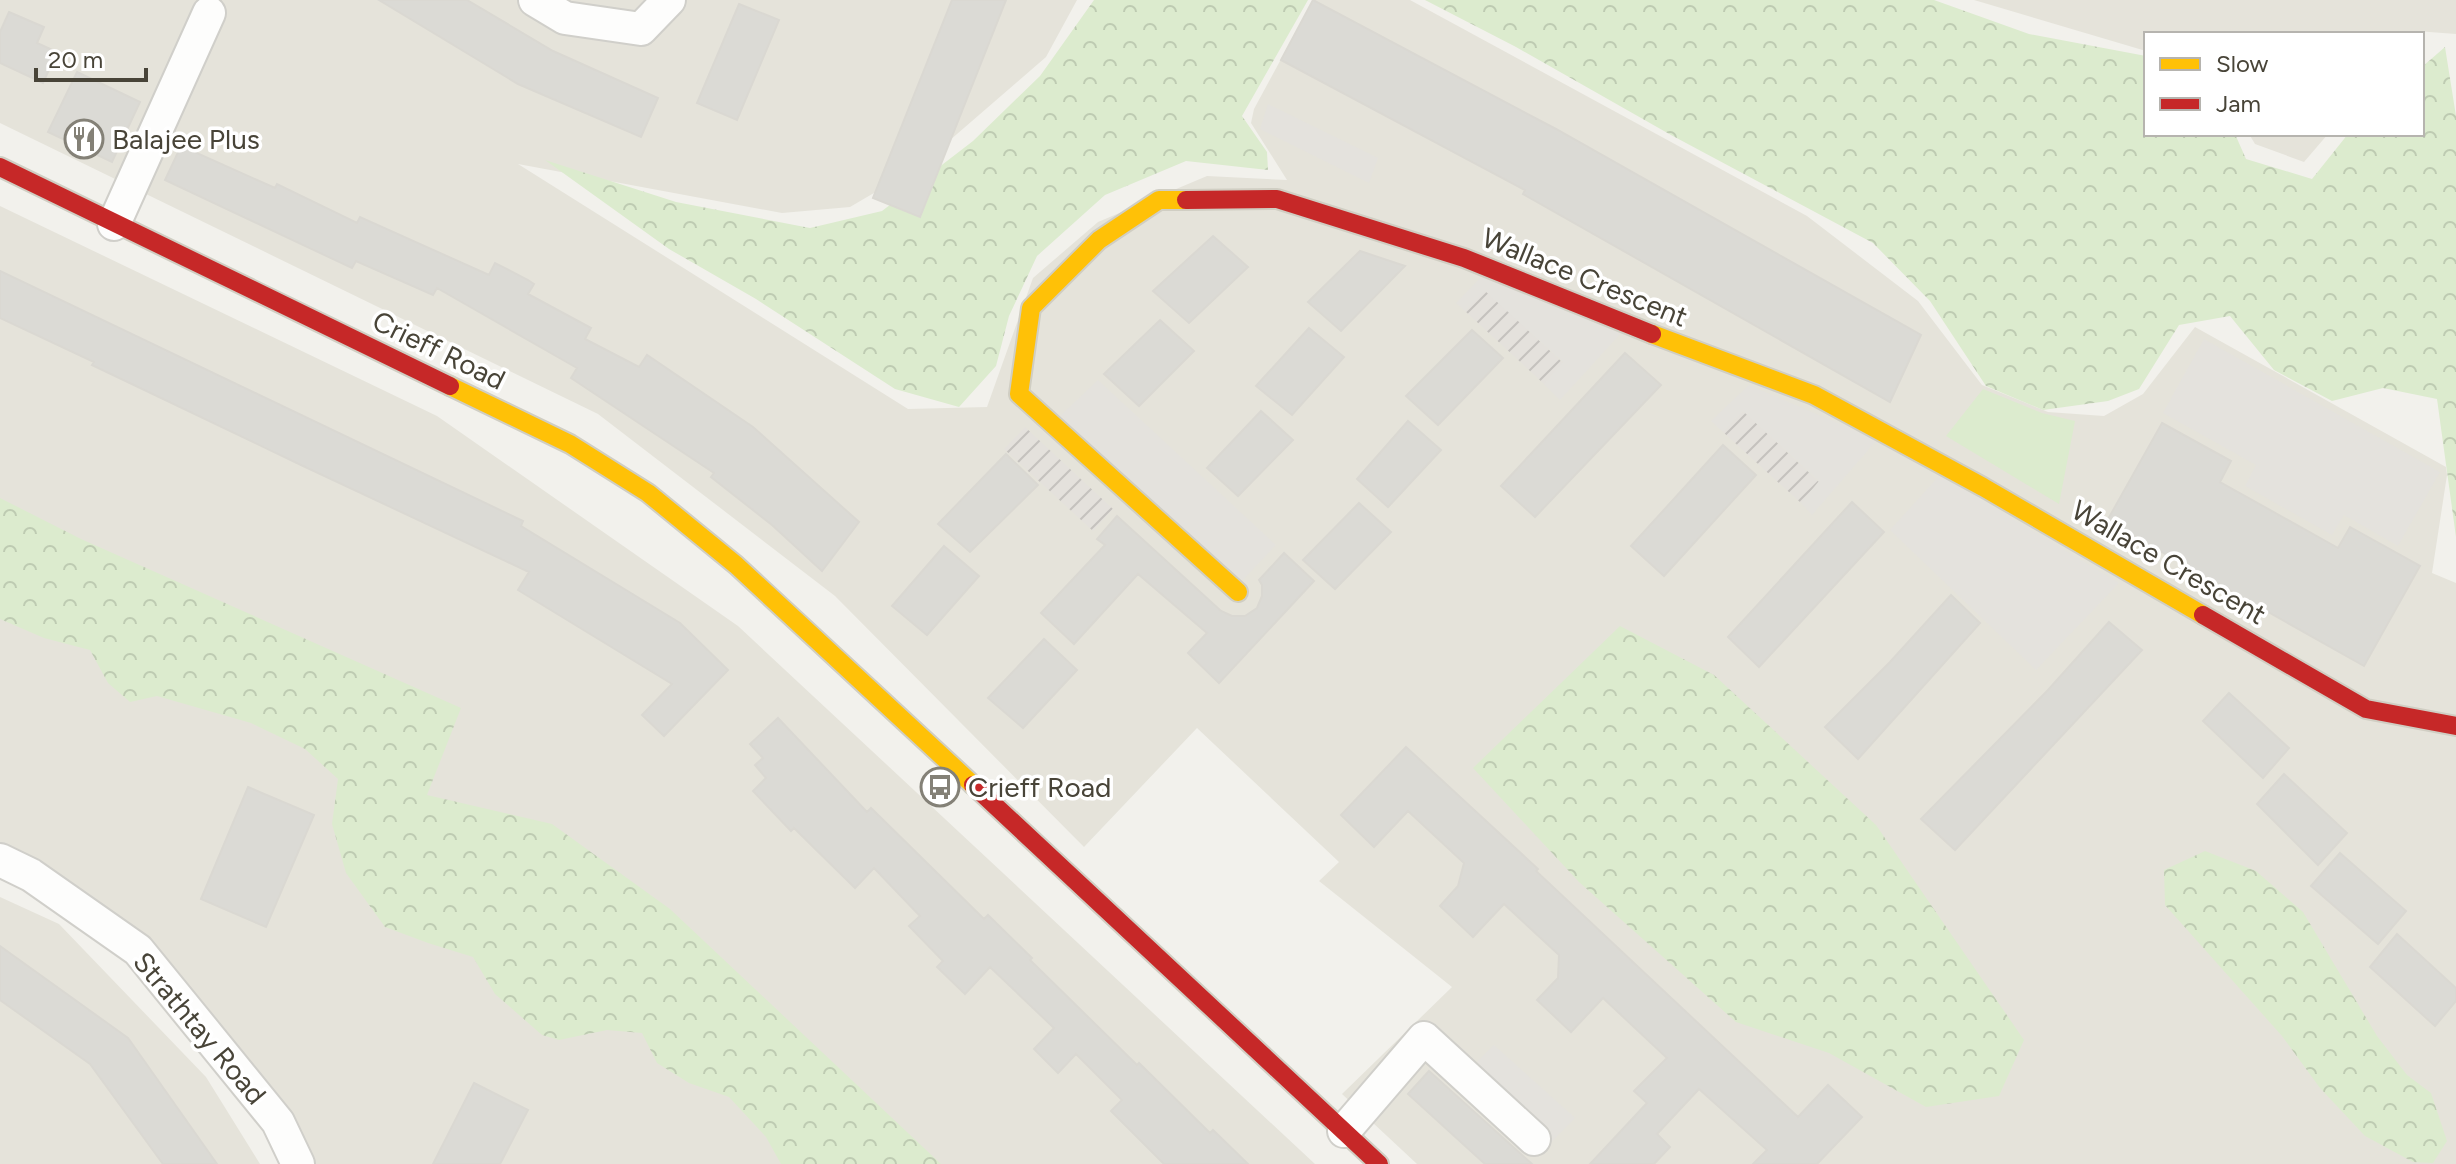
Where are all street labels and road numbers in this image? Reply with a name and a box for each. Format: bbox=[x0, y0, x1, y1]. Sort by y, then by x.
street label: Wallace Crescent bbox=[1477, 220, 1693, 334]
street label: Crieff Road bbox=[367, 303, 511, 397]
street label: Wallace Crescent bbox=[2066, 493, 2272, 631]
street label: Strathtay Road bbox=[126, 945, 274, 1111]

